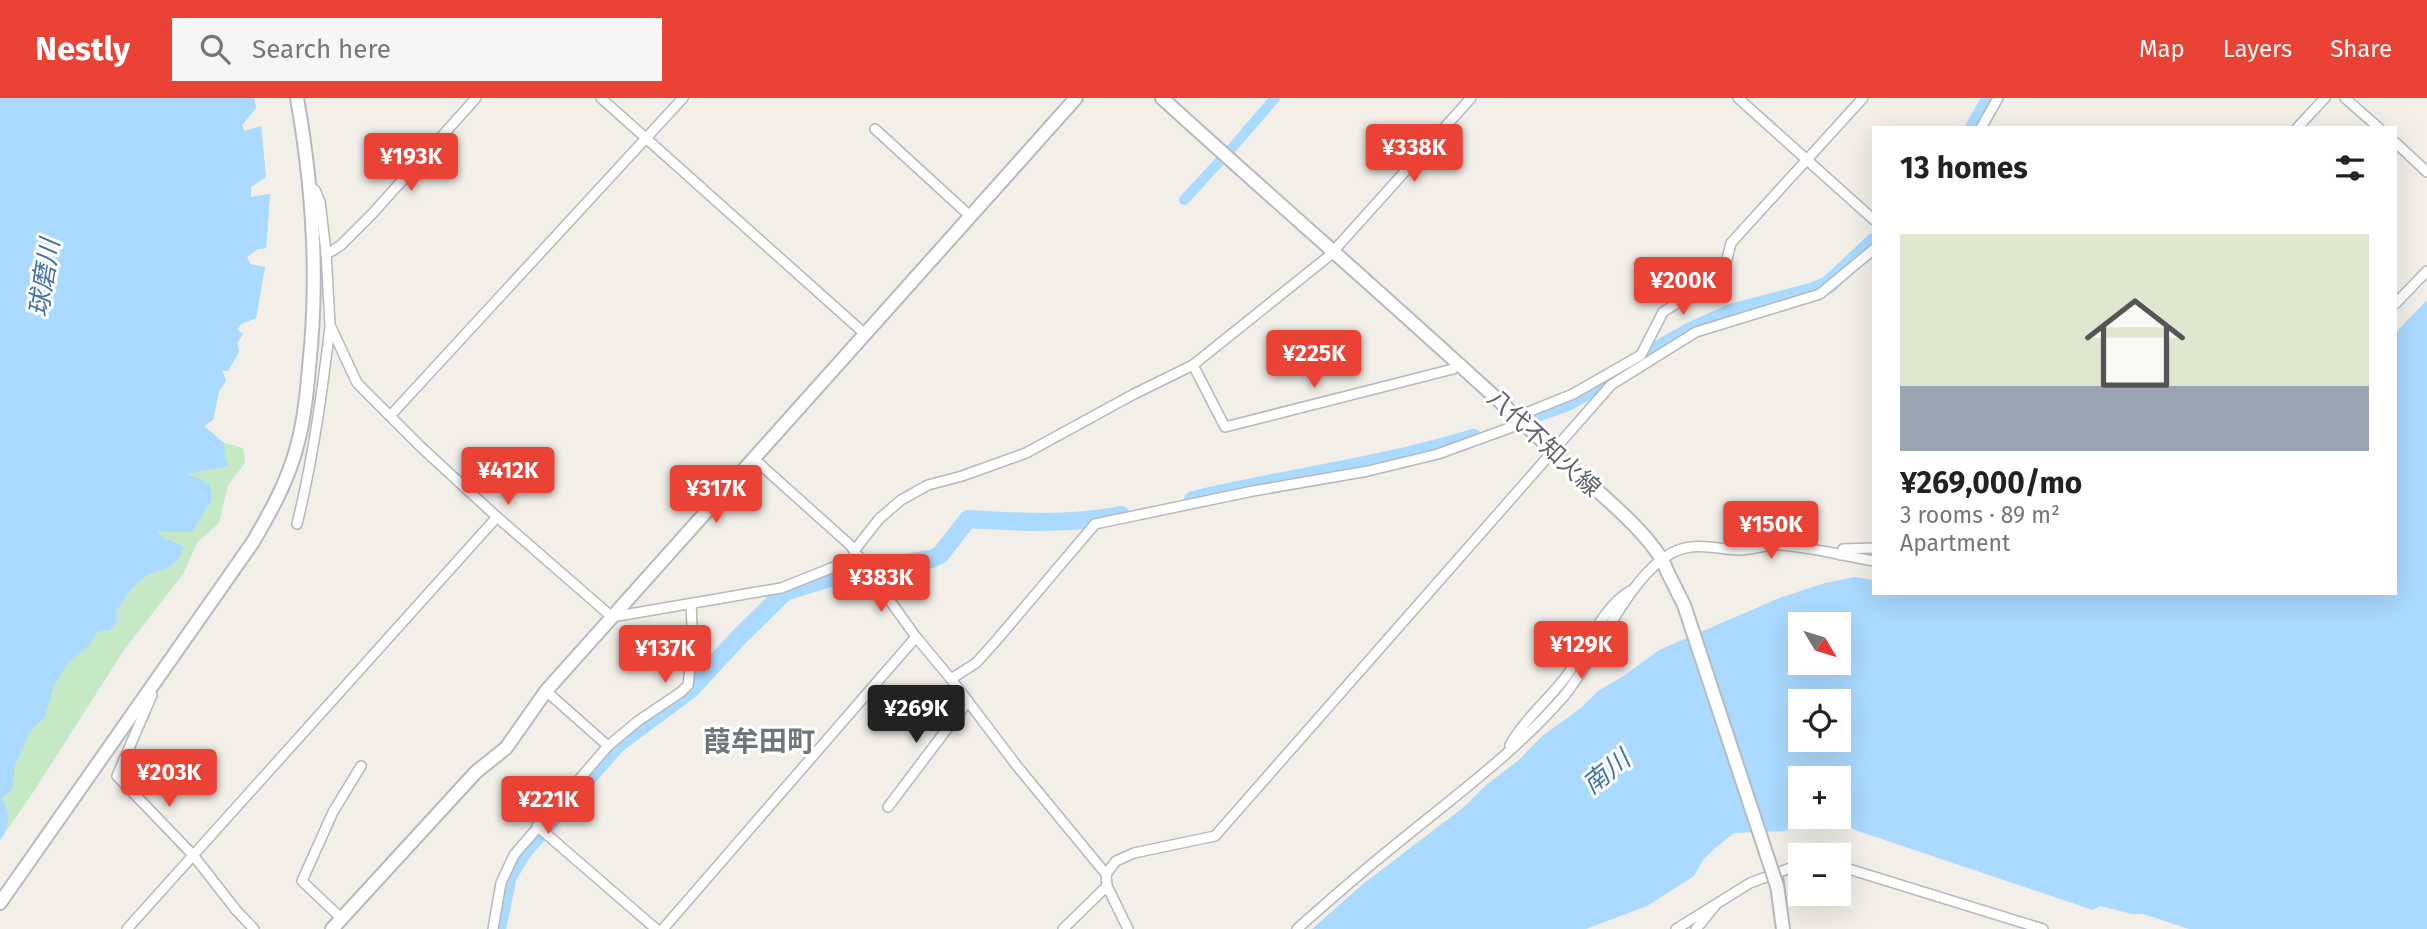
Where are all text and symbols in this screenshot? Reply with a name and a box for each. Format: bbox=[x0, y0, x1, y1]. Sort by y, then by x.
search box bbox=[172, 18, 662, 81]
text: Nestly bbox=[35, 29, 130, 69]
icon: search bbox=[196, 30, 234, 68]
text: Search here bbox=[252, 34, 391, 65]
text: Map bbox=[2139, 35, 2185, 63]
text: Layers bbox=[2223, 35, 2292, 63]
text: Share bbox=[2330, 35, 2392, 63]
pin: ¥338K bbox=[1365, 125, 1463, 184]
text: ¥338K bbox=[1382, 133, 1446, 161]
pin: ¥193K bbox=[362, 134, 460, 193]
text: ¥193K bbox=[380, 142, 442, 170]
icon: filters bbox=[2331, 149, 2369, 187]
text: 13 homes bbox=[1900, 150, 2028, 186]
water label: 球磨川 bbox=[23, 234, 66, 319]
pin: ¥200K bbox=[1634, 258, 1732, 317]
text: ¥200K bbox=[1650, 266, 1716, 294]
icon: home bbox=[2072, 280, 2198, 406]
pin: ¥225K bbox=[1265, 330, 1363, 390]
text: ¥225K bbox=[1282, 339, 1346, 367]
street label: 八代不知火線 bbox=[1482, 384, 1606, 502]
pin: ¥412K bbox=[459, 448, 557, 507]
text: ¥412K bbox=[477, 456, 539, 484]
text: ¥269,000/mo bbox=[1900, 465, 2082, 501]
pin: ¥317K bbox=[667, 466, 765, 525]
text: ¥317K bbox=[686, 474, 746, 502]
text: 3 rooms · 89 m² bbox=[1900, 501, 2060, 529]
pin: ¥150K bbox=[1722, 502, 1820, 561]
text: ¥150K bbox=[1739, 510, 1803, 538]
text: Apartment bbox=[1900, 529, 2010, 557]
pin: ¥383K bbox=[832, 554, 930, 614]
text: ¥383K bbox=[849, 563, 913, 591]
north arrow bbox=[1788, 612, 1852, 676]
map controls bbox=[1788, 612, 1851, 906]
pin: ¥129K bbox=[1532, 622, 1630, 681]
pin: ¥137K bbox=[616, 626, 714, 685]
text: ¥129K bbox=[1550, 630, 1612, 658]
text: ¥137K bbox=[635, 634, 695, 662]
pin: ¥269K bbox=[867, 686, 965, 745]
button: locate bbox=[1788, 689, 1851, 752]
text: ¥269K bbox=[884, 694, 948, 722]
district label: 葭牟田町 bbox=[703, 725, 815, 758]
water label: 南川 bbox=[1576, 742, 1639, 801]
pin: ¥203K bbox=[120, 750, 218, 809]
text: ¥203K bbox=[137, 758, 201, 786]
button: + bbox=[1788, 766, 1851, 829]
pin: ¥221K bbox=[499, 776, 597, 836]
text: ¥221K bbox=[517, 785, 579, 813]
button: − bbox=[1788, 843, 1851, 906]

